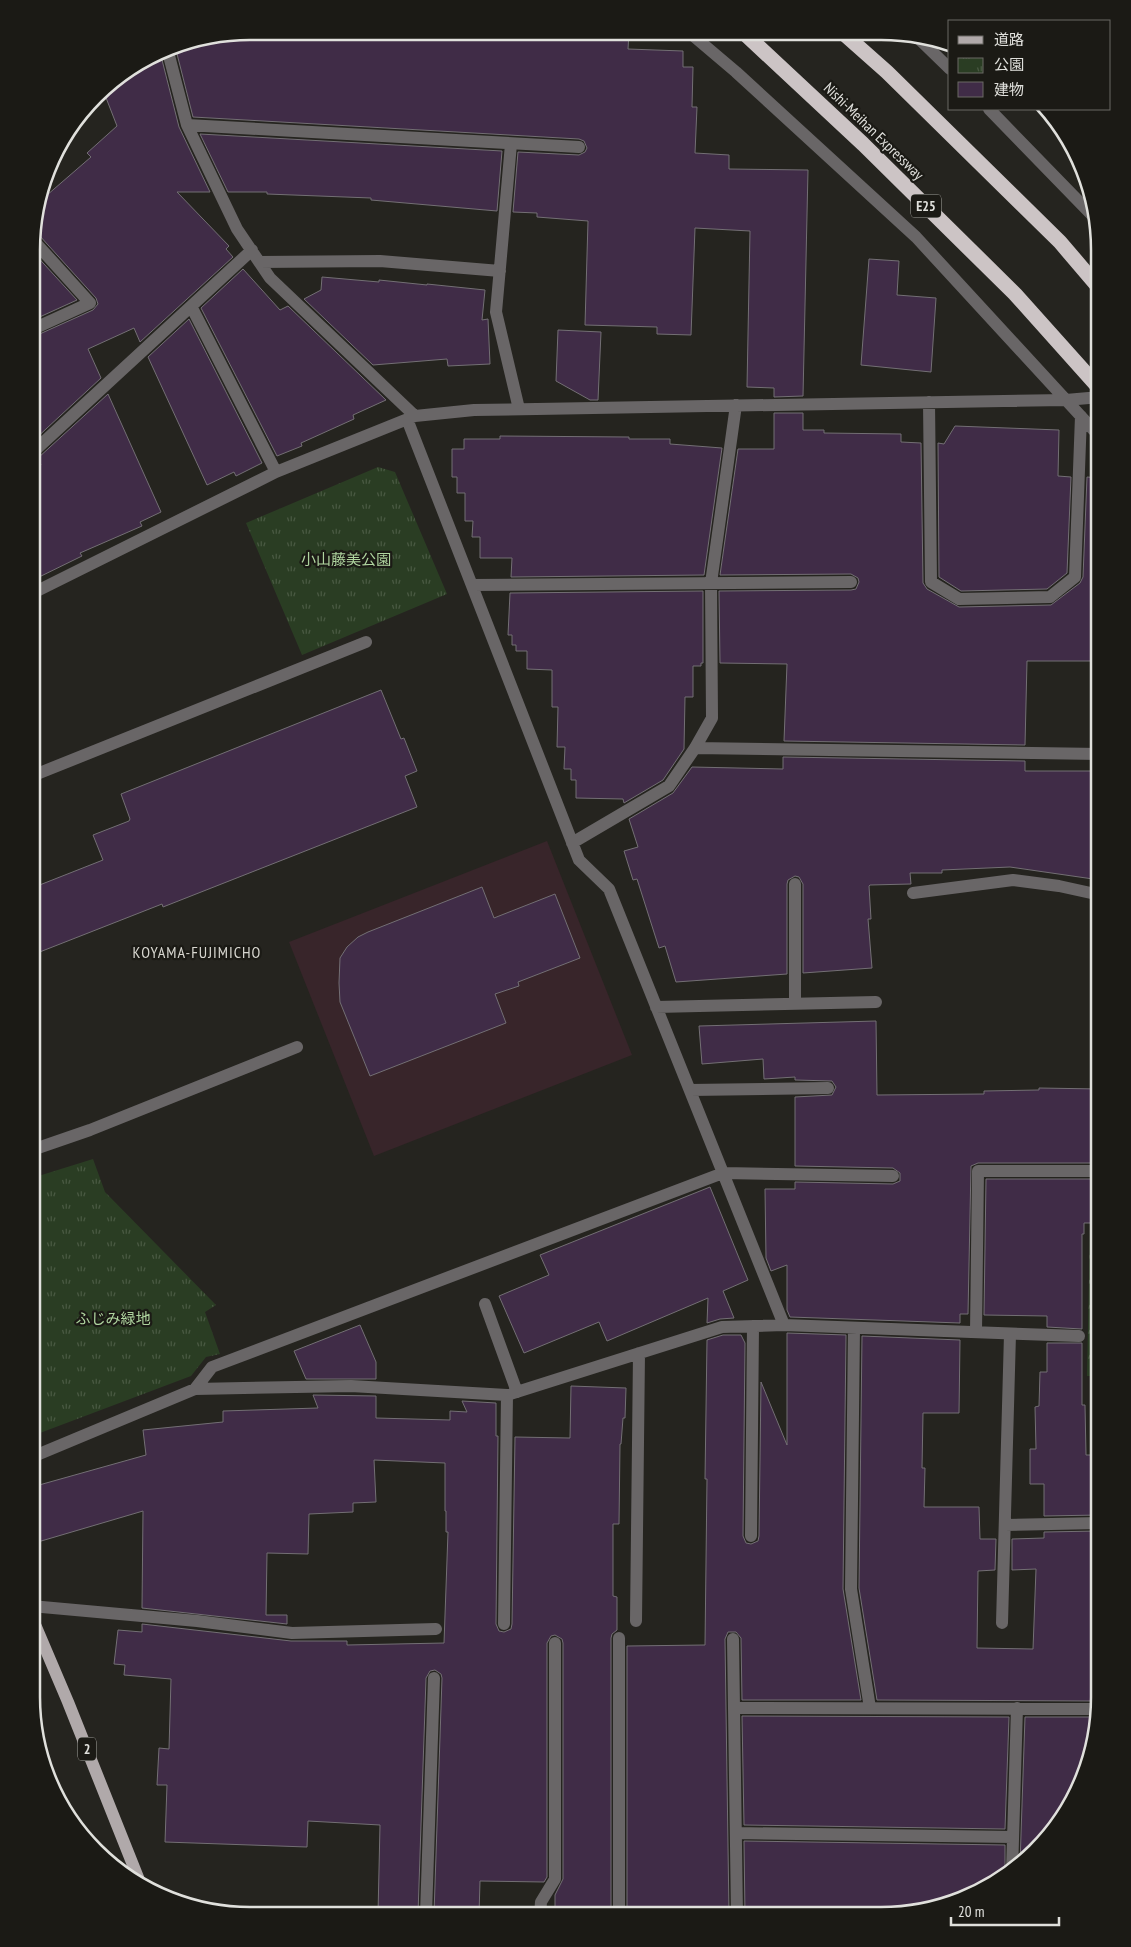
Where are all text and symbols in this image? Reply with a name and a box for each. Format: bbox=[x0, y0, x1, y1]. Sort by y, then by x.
legend bbox=[948, 20, 1111, 110]
text: 道路 bbox=[994, 30, 1024, 49]
text: 公園 bbox=[994, 55, 1024, 74]
street label: Nishi-Meihan Expressway bbox=[820, 78, 928, 184]
text: 建物 bbox=[994, 80, 1024, 99]
road number: E25 bbox=[911, 195, 941, 218]
park label: 小山藤美公園 bbox=[301, 550, 391, 569]
district label: KOYAMA-FUJIMICHO bbox=[133, 942, 261, 962]
park label: ふじみ緑地 bbox=[75, 1309, 151, 1328]
road number: 2 bbox=[78, 1738, 96, 1760]
scale bar bbox=[951, 1894, 1058, 1926]
text: 20 m bbox=[958, 1902, 984, 1921]

